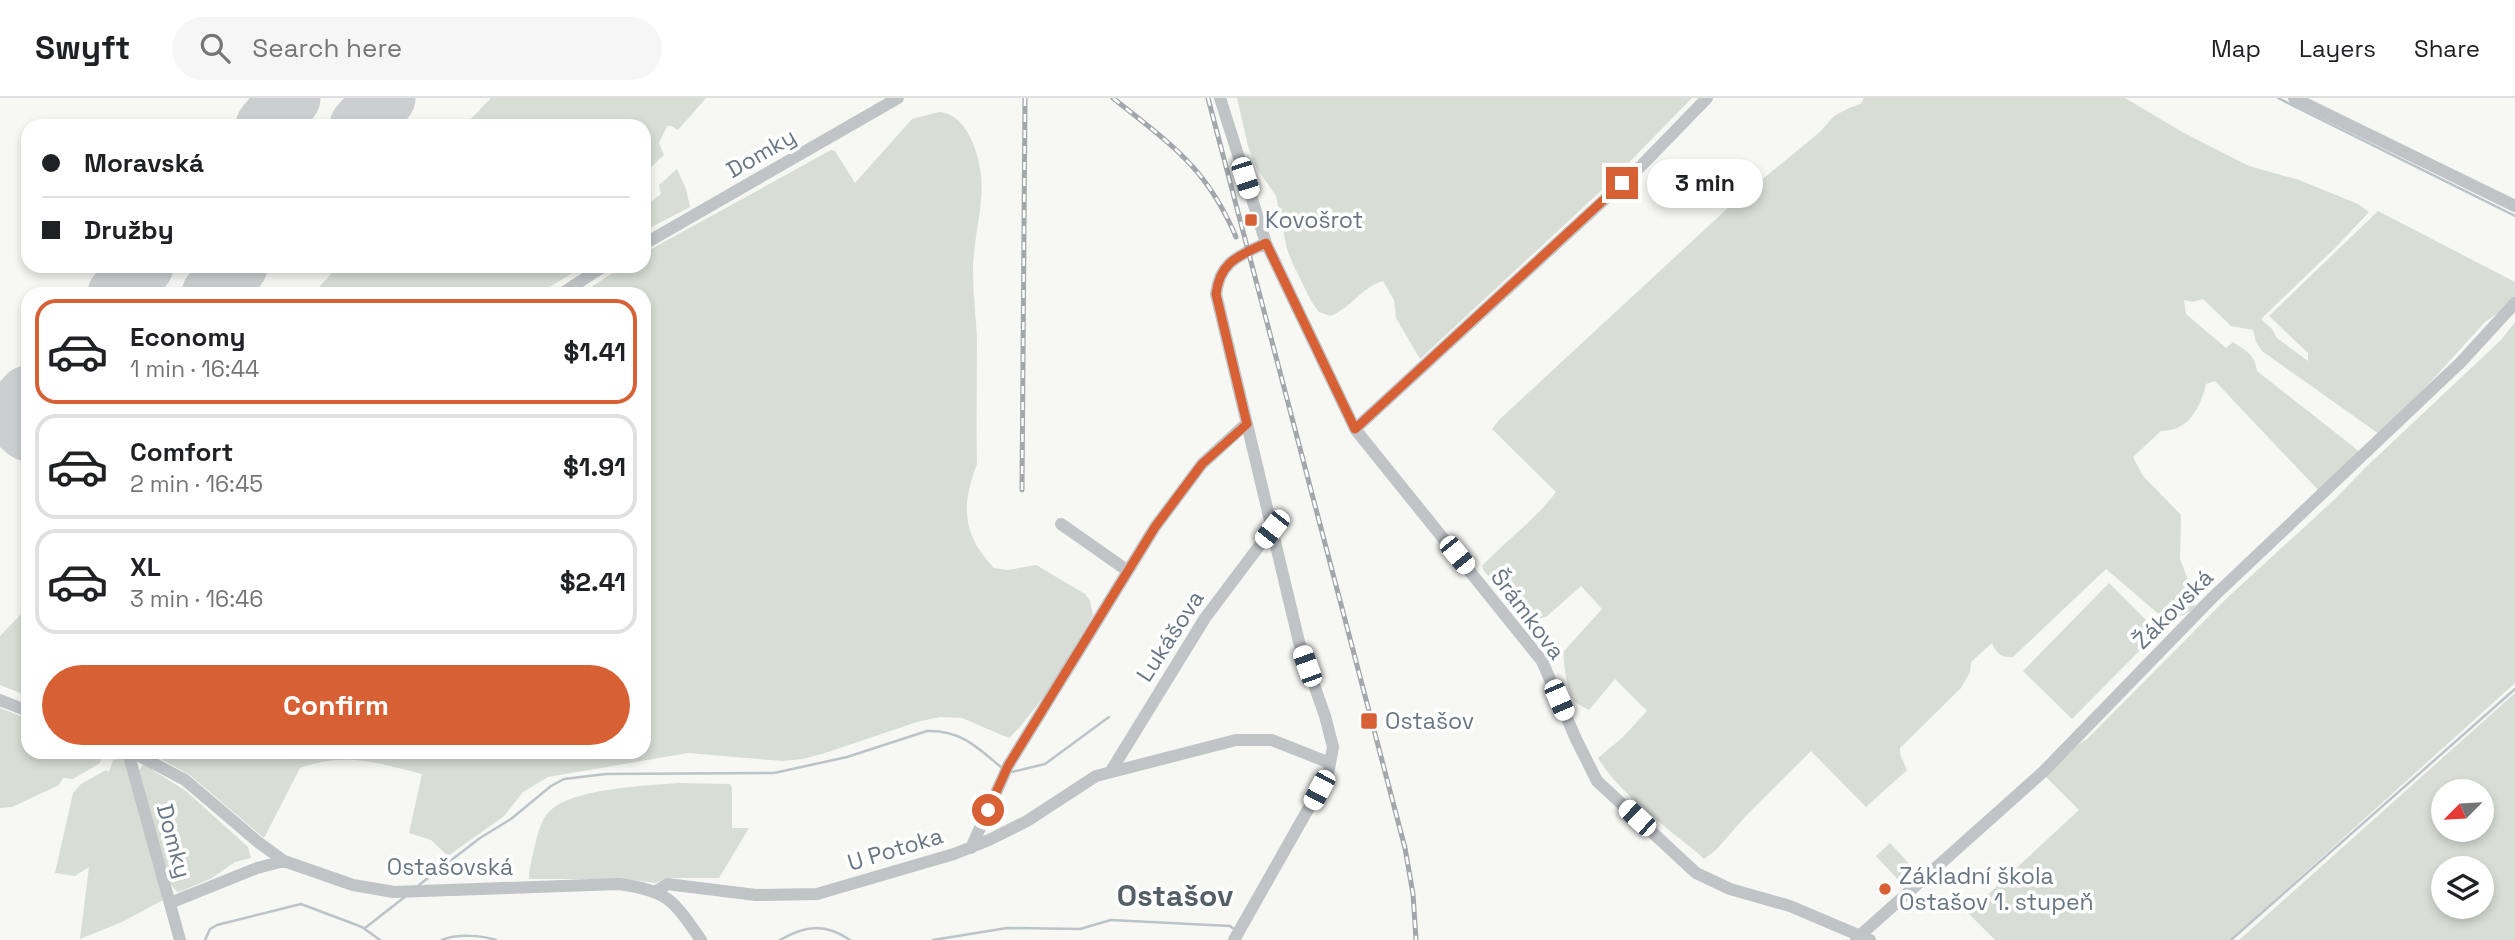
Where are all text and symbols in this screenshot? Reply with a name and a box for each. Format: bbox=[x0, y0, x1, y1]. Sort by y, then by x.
search box bbox=[172, 17, 662, 80]
text: Swyft bbox=[35, 27, 130, 69]
icon: search bbox=[196, 29, 234, 67]
text: Search here bbox=[252, 31, 402, 65]
text: Map bbox=[2211, 33, 2261, 64]
text: Layers bbox=[2299, 33, 2376, 64]
text: Share bbox=[2414, 33, 2480, 64]
street label: Domky bbox=[721, 121, 801, 185]
text: Moravská bbox=[84, 146, 204, 180]
car bbox=[1229, 155, 1262, 201]
callout: 3 min bbox=[1646, 158, 1762, 208]
route end bbox=[1606, 167, 1638, 199]
text: 3 min bbox=[1675, 168, 1735, 198]
place label: Kovošrot bbox=[1265, 205, 1363, 235]
marker: Kovošrot bbox=[1243, 212, 1259, 228]
text: Družby bbox=[84, 213, 174, 247]
icon: car bbox=[46, 320, 109, 383]
text: Economy bbox=[130, 320, 246, 354]
text: $1.41 bbox=[563, 335, 626, 369]
text: 1 min · 16:44 bbox=[130, 354, 259, 384]
icon: car bbox=[46, 435, 109, 498]
text: Comfort bbox=[130, 435, 233, 469]
text: $1.91 bbox=[563, 450, 626, 484]
text: 2 min · 16:45 bbox=[130, 469, 263, 499]
car bbox=[1251, 506, 1294, 552]
car bbox=[1436, 532, 1479, 578]
icon: car bbox=[46, 550, 109, 613]
text: XL bbox=[130, 550, 161, 584]
street label: Žákovská bbox=[2126, 562, 2220, 656]
street label: Šrámkova bbox=[1484, 563, 1572, 665]
text: $2.41 bbox=[560, 565, 626, 599]
text: 3 min · 16:46 bbox=[130, 584, 263, 614]
street label: Lukášova bbox=[1129, 585, 1211, 687]
car bbox=[1290, 643, 1325, 689]
button: Confirm bbox=[42, 665, 630, 745]
car bbox=[1542, 677, 1577, 723]
place label: Ostašov bbox=[1385, 706, 1474, 736]
marker: Ostašov bbox=[1359, 711, 1379, 731]
car bbox=[1300, 767, 1339, 813]
north arrow bbox=[2431, 779, 2494, 842]
map controls bbox=[2431, 779, 2494, 919]
route start bbox=[972, 794, 1004, 826]
car bbox=[1615, 796, 1660, 840]
street label: Domky bbox=[150, 801, 198, 881]
street label: U Potoka bbox=[844, 820, 946, 878]
street label: Ostašovská bbox=[387, 852, 513, 882]
button: layers bbox=[2431, 856, 2494, 919]
place label: Základní škola Ostašov 1. stupeň bbox=[1899, 861, 2094, 917]
district label: Ostašov bbox=[1117, 876, 1233, 915]
marker: Základní škola Ostašov 1. stupeň bbox=[1877, 881, 1893, 897]

